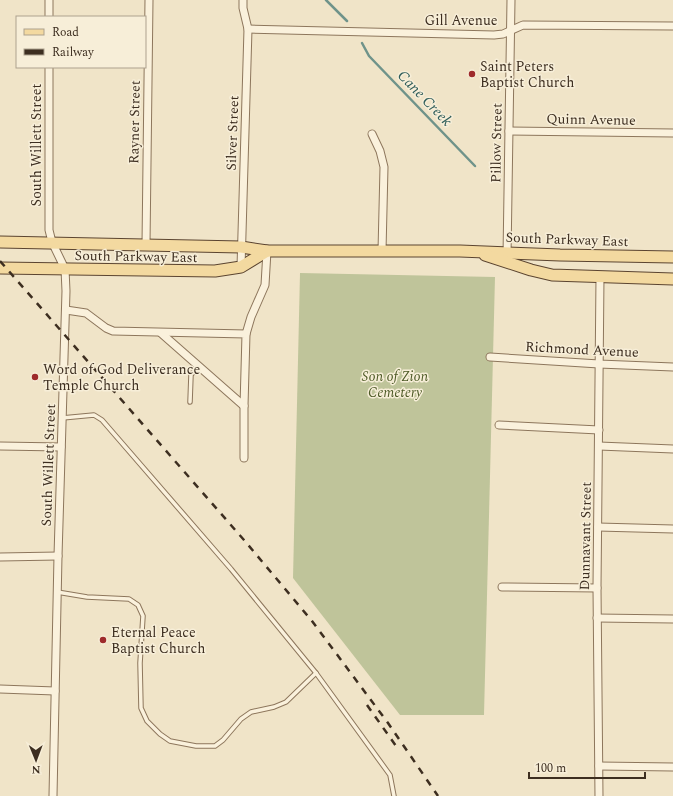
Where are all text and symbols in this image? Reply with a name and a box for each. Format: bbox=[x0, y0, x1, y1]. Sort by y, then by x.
street label: Gill Avenue bbox=[424, 10, 498, 31]
legend bbox=[16, 16, 146, 68]
text: Road bbox=[52, 23, 79, 42]
text: Railway bbox=[52, 43, 95, 62]
place label: Saint Peters Baptist Church bbox=[480, 56, 574, 93]
water label: Cane Creek bbox=[392, 65, 458, 132]
marker: Saint Peters Baptist Church bbox=[467, 69, 477, 79]
street label: Rayner Street bbox=[123, 80, 146, 164]
street label: South Willett Street bbox=[26, 84, 47, 206]
street label: Silver Street bbox=[221, 95, 244, 171]
street label: Pillow Street bbox=[485, 103, 508, 183]
street label: Quinn Avenue bbox=[546, 108, 636, 131]
street label: South Parkway East bbox=[505, 227, 629, 252]
street label: South Parkway East bbox=[74, 245, 198, 268]
street label: Richmond Avenue bbox=[525, 336, 640, 363]
place label: Word of God Deliverance Temple Church bbox=[43, 359, 200, 396]
park label: Son of Zion Cemetery bbox=[362, 366, 429, 403]
marker: Word of God Deliverance Temple Church bbox=[30, 372, 40, 382]
street label: South Willett Street bbox=[36, 403, 61, 527]
street label: Dunnavant Street bbox=[574, 481, 597, 591]
place label: Eternal Peace Baptist Church bbox=[111, 622, 205, 659]
marker: Eternal Peace Baptist Church bbox=[98, 635, 108, 645]
north arrow bbox=[16, 740, 56, 780]
scale bar bbox=[529, 754, 645, 780]
text: 100 m bbox=[535, 759, 566, 778]
text: N bbox=[32, 761, 41, 778]

